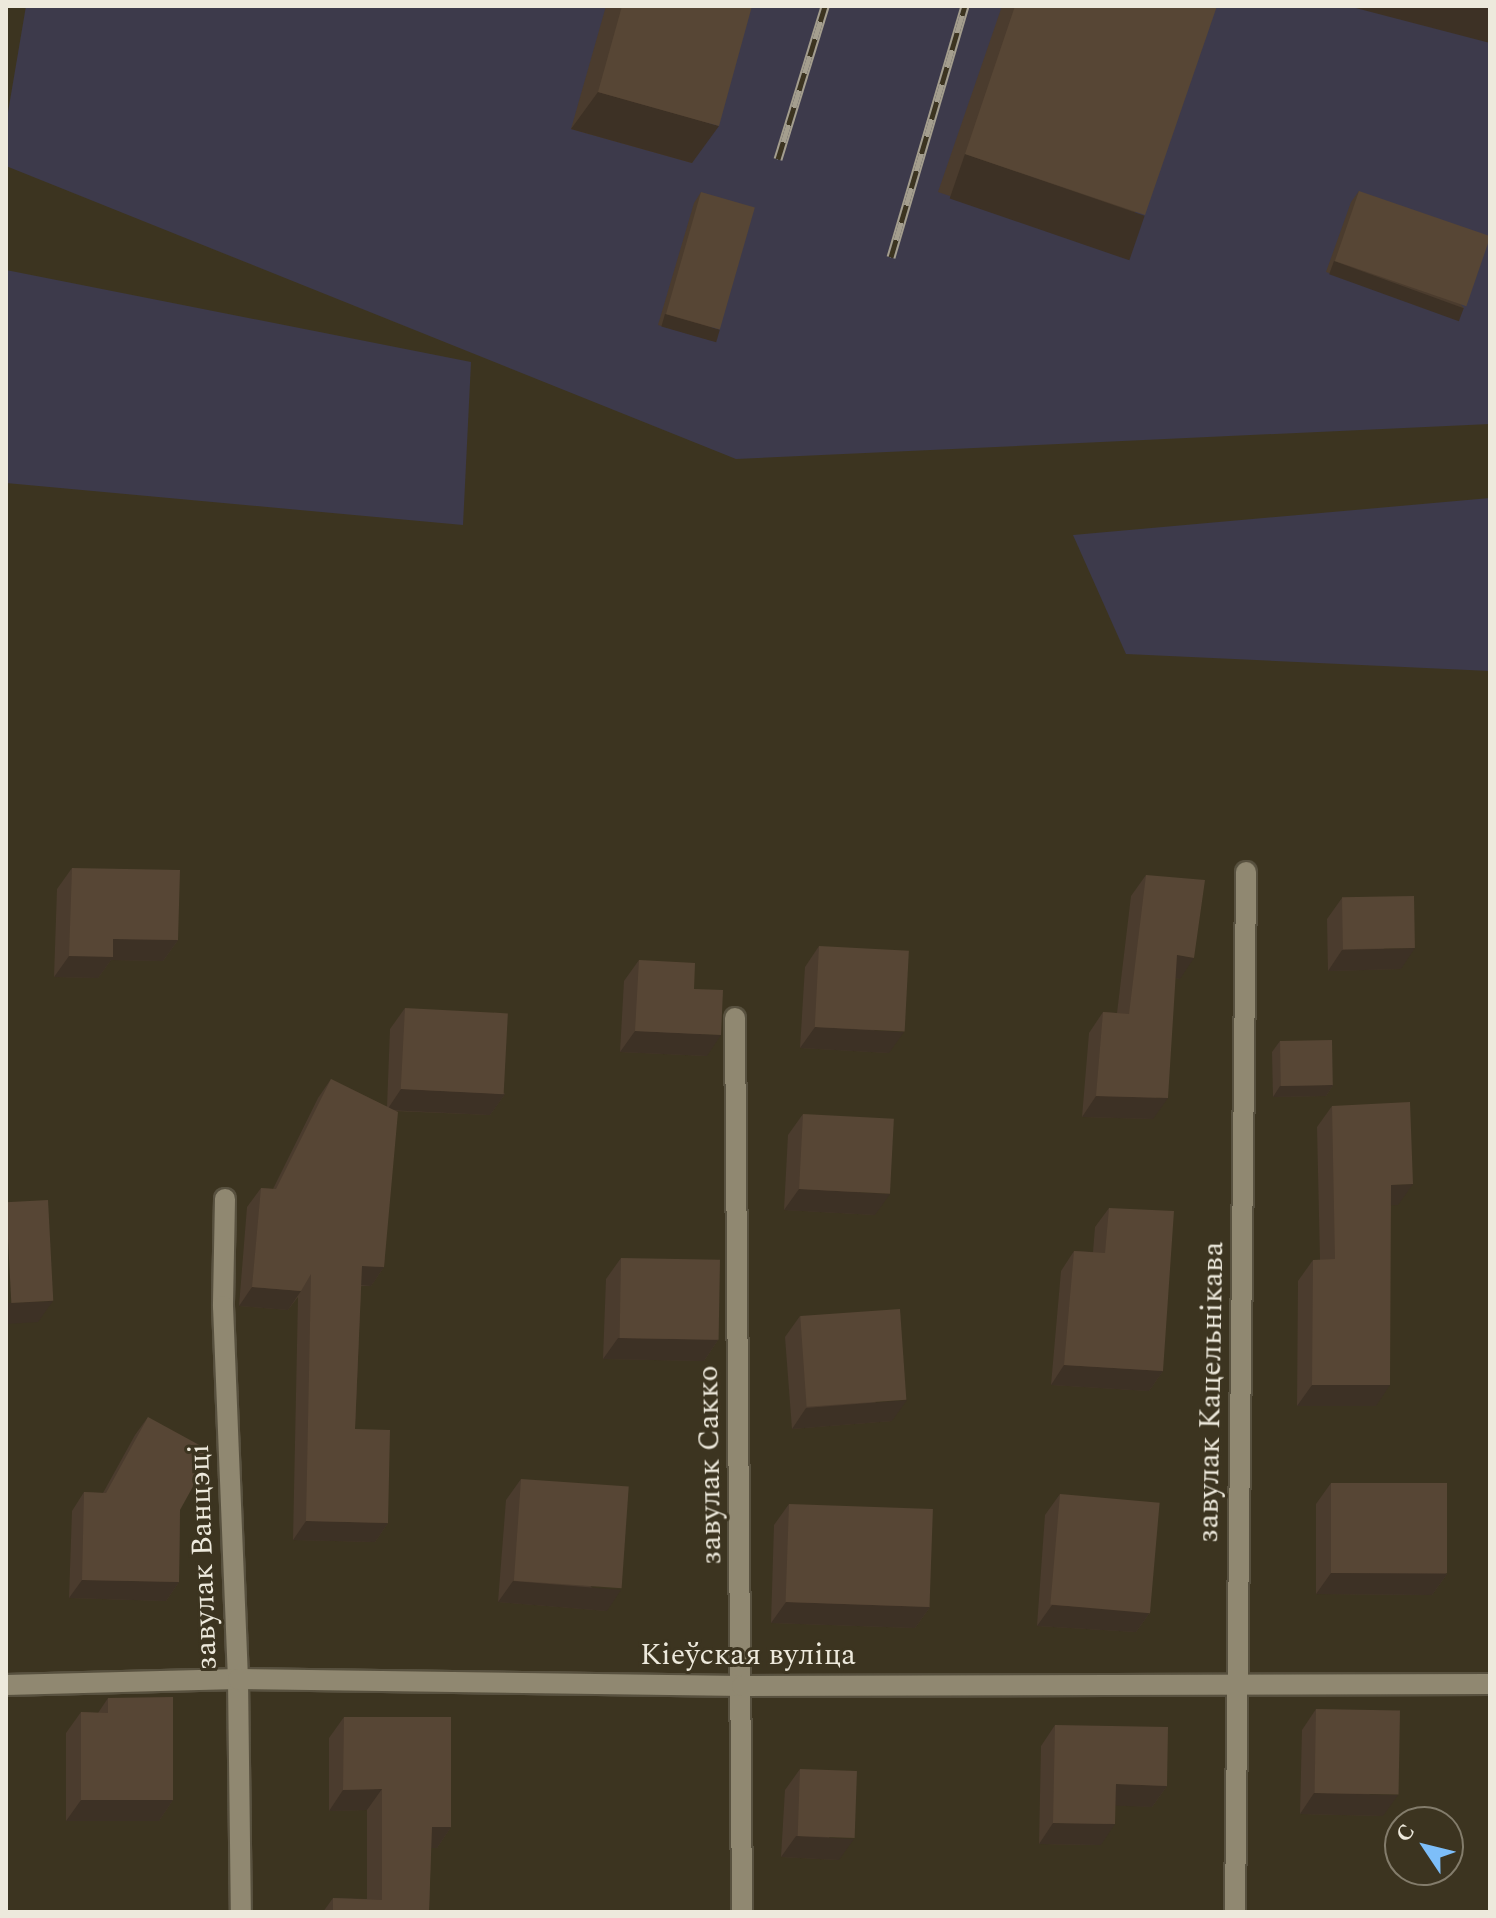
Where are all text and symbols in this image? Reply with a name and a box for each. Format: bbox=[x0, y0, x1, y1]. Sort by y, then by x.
street label: завулак Кацельнікава bbox=[1190, 1241, 1232, 1543]
street label: завулак Сакко bbox=[690, 1365, 730, 1565]
street label: завулак Ванцэці bbox=[181, 1444, 225, 1670]
street label: Кіеўская вуліца bbox=[640, 1637, 856, 1673]
north arrow bbox=[1384, 1806, 1464, 1886]
text: С bbox=[1388, 1817, 1424, 1849]

